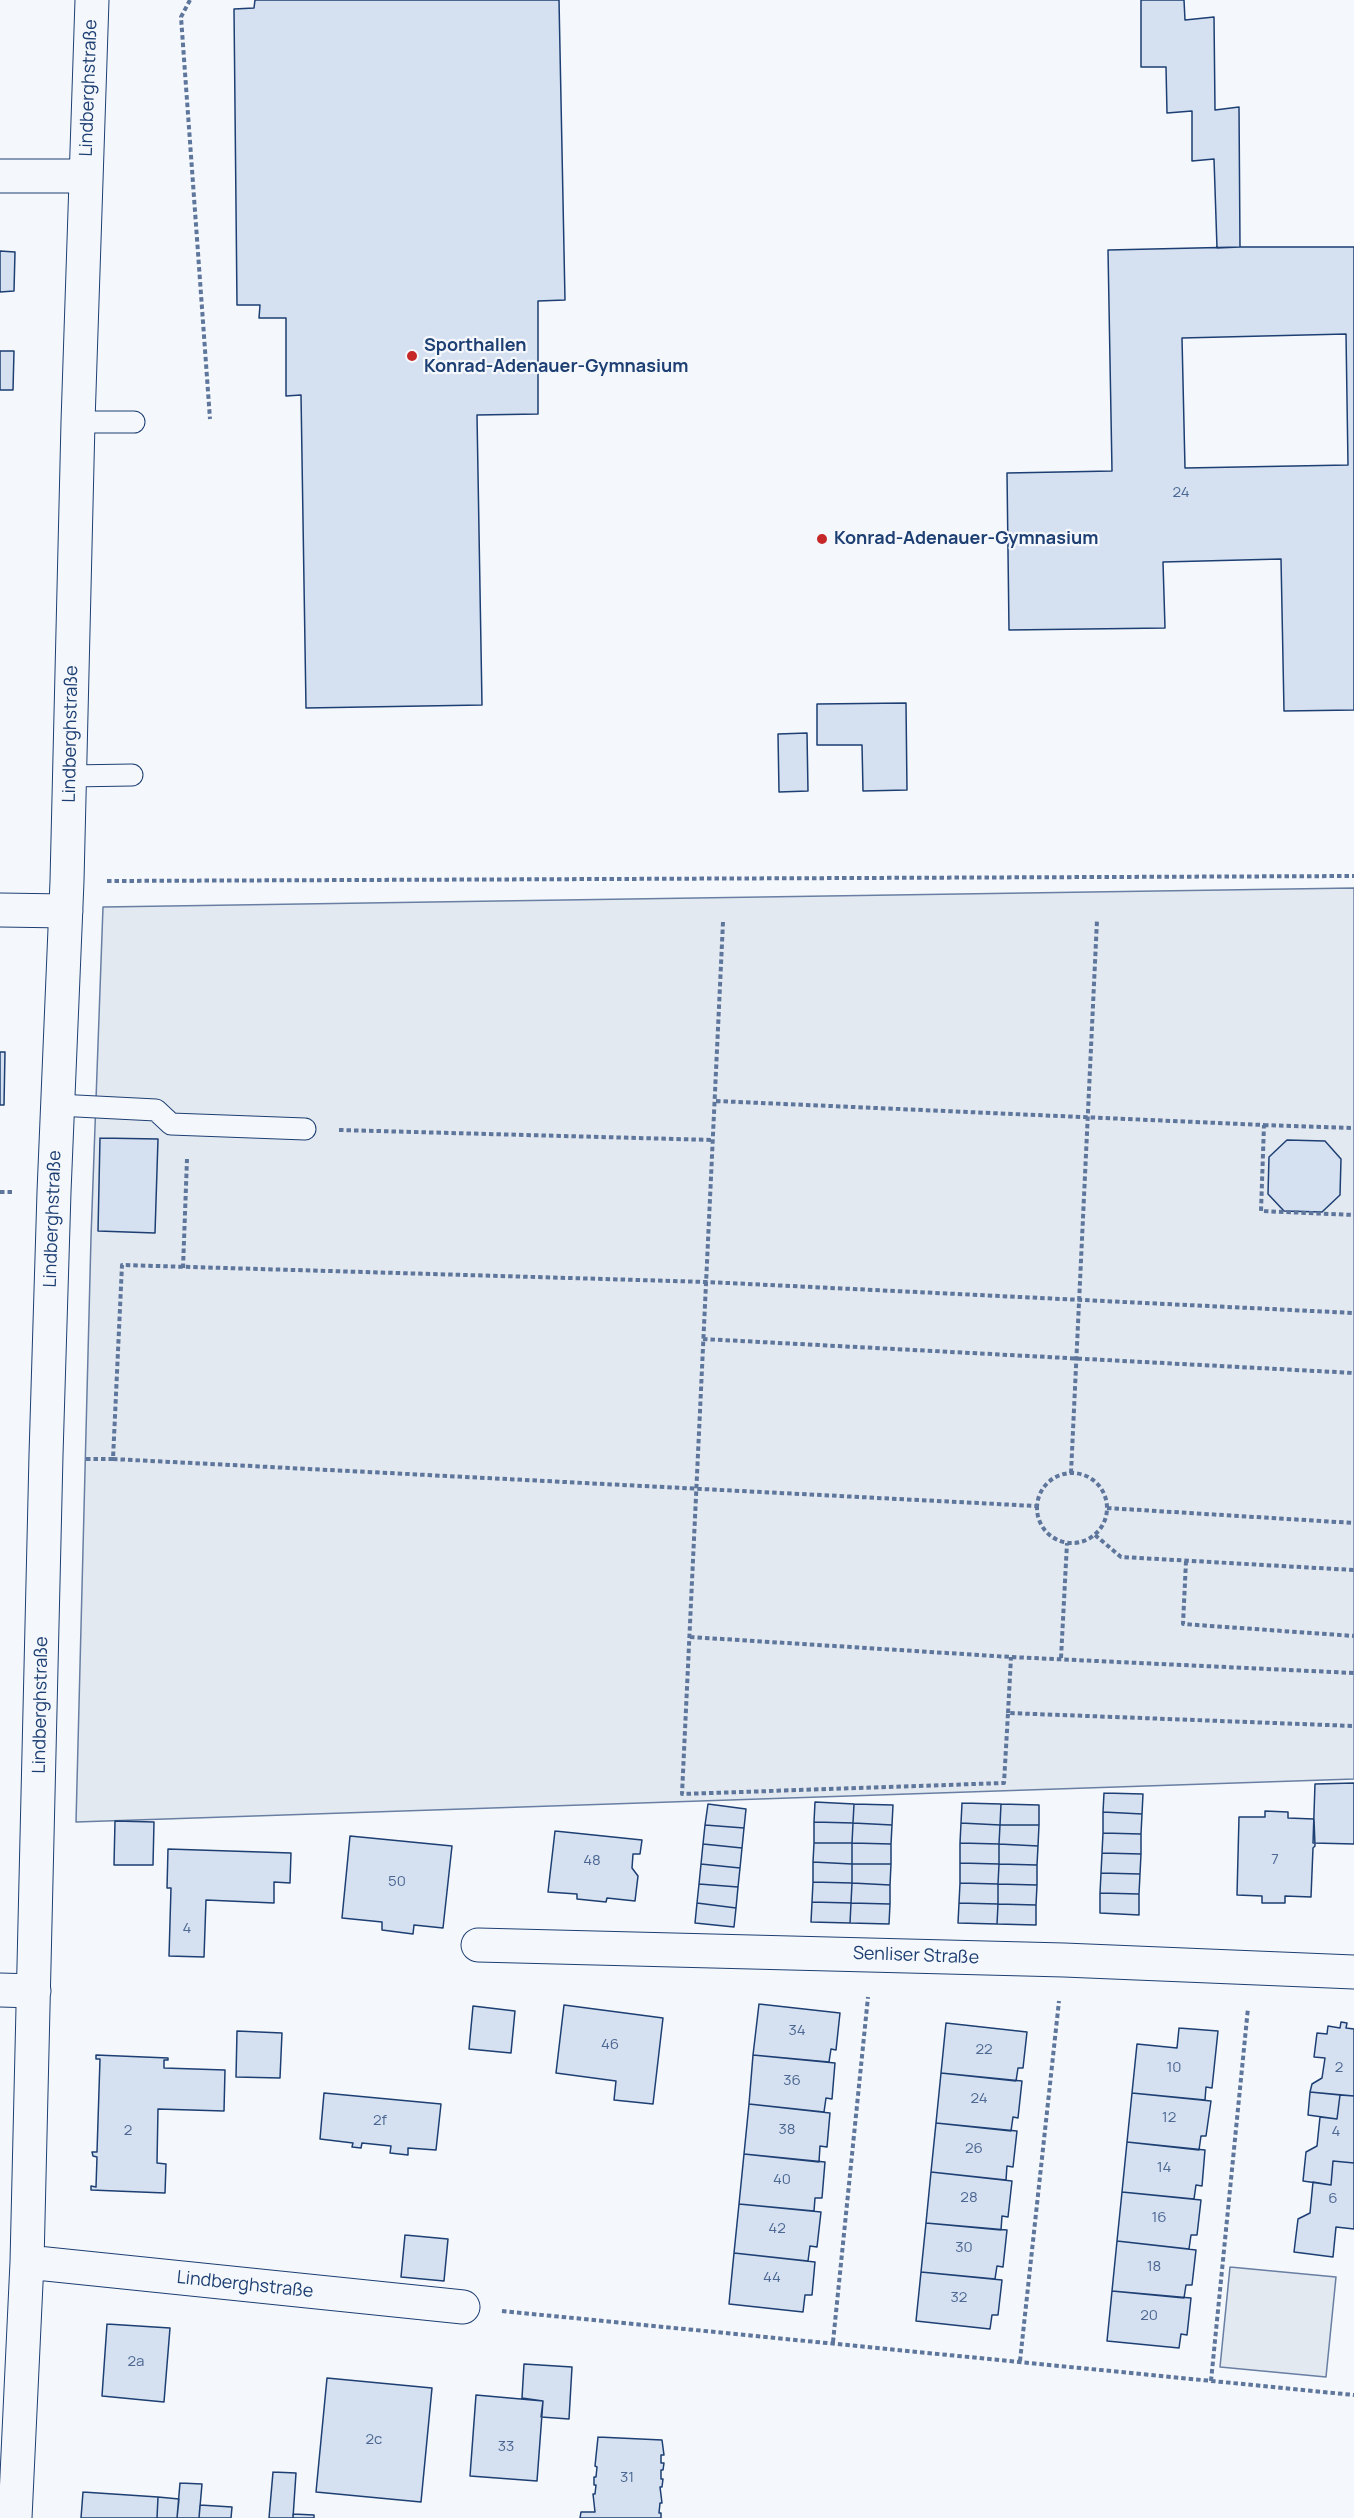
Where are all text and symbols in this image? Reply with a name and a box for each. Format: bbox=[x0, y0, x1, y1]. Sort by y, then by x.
street label: Lindberghstraße bbox=[76, 19, 102, 157]
place label: Sporthallen Konrad-Adenauer-Gymnasium bbox=[424, 335, 688, 378]
marker: Sporthallen Konrad-Adenauer-Gymnasium bbox=[405, 349, 419, 363]
house number: 24 bbox=[1172, 484, 1190, 502]
place label: Konrad-Adenauer-Gymnasium bbox=[834, 528, 1098, 550]
marker: Konrad-Adenauer-Gymnasium bbox=[815, 532, 829, 546]
street label: Lindberghstraße bbox=[59, 665, 83, 803]
street label: Lindberghstraße bbox=[40, 1150, 66, 1288]
street label: Lindberghstraße bbox=[29, 1636, 53, 1774]
house number: 7 bbox=[1271, 1851, 1279, 1869]
house number: 48 bbox=[583, 1852, 601, 1870]
house number: 50 bbox=[388, 1873, 406, 1891]
house number: 4 bbox=[183, 1920, 191, 1938]
street label: Senliser Straße bbox=[853, 1943, 979, 1969]
house number: 34 bbox=[788, 2022, 806, 2040]
house number: 46 bbox=[601, 2036, 619, 2054]
house number: 22 bbox=[975, 2041, 993, 2059]
house number: 10 bbox=[1167, 2059, 1181, 2077]
house number: 2 bbox=[1335, 2059, 1343, 2077]
house number: 36 bbox=[783, 2072, 801, 2090]
house number: 24 bbox=[970, 2090, 988, 2108]
house number: 12 bbox=[1162, 2109, 1176, 2127]
house number: 2f bbox=[373, 2112, 387, 2130]
house number: 38 bbox=[778, 2121, 796, 2139]
house number: 2 bbox=[124, 2122, 132, 2140]
house number: 4 bbox=[1332, 2123, 1340, 2141]
house number: 26 bbox=[965, 2140, 983, 2158]
house number: 14 bbox=[1157, 2159, 1171, 2177]
house number: 40 bbox=[773, 2171, 791, 2189]
house number: 28 bbox=[960, 2189, 978, 2207]
house number: 6 bbox=[1328, 2190, 1338, 2208]
house number: 16 bbox=[1151, 2209, 1167, 2227]
house number: 42 bbox=[768, 2220, 786, 2238]
house number: 30 bbox=[955, 2239, 973, 2257]
house number: 18 bbox=[1147, 2258, 1161, 2276]
street label: Lindberghstraße bbox=[176, 2267, 314, 2303]
house number: 44 bbox=[763, 2269, 781, 2287]
house number: 32 bbox=[951, 2289, 967, 2307]
house number: 20 bbox=[1140, 2307, 1158, 2325]
house number: 2a bbox=[128, 2353, 144, 2371]
house number: 2c bbox=[366, 2431, 382, 2449]
house number: 33 bbox=[498, 2438, 514, 2456]
house number: 31 bbox=[620, 2469, 634, 2487]

